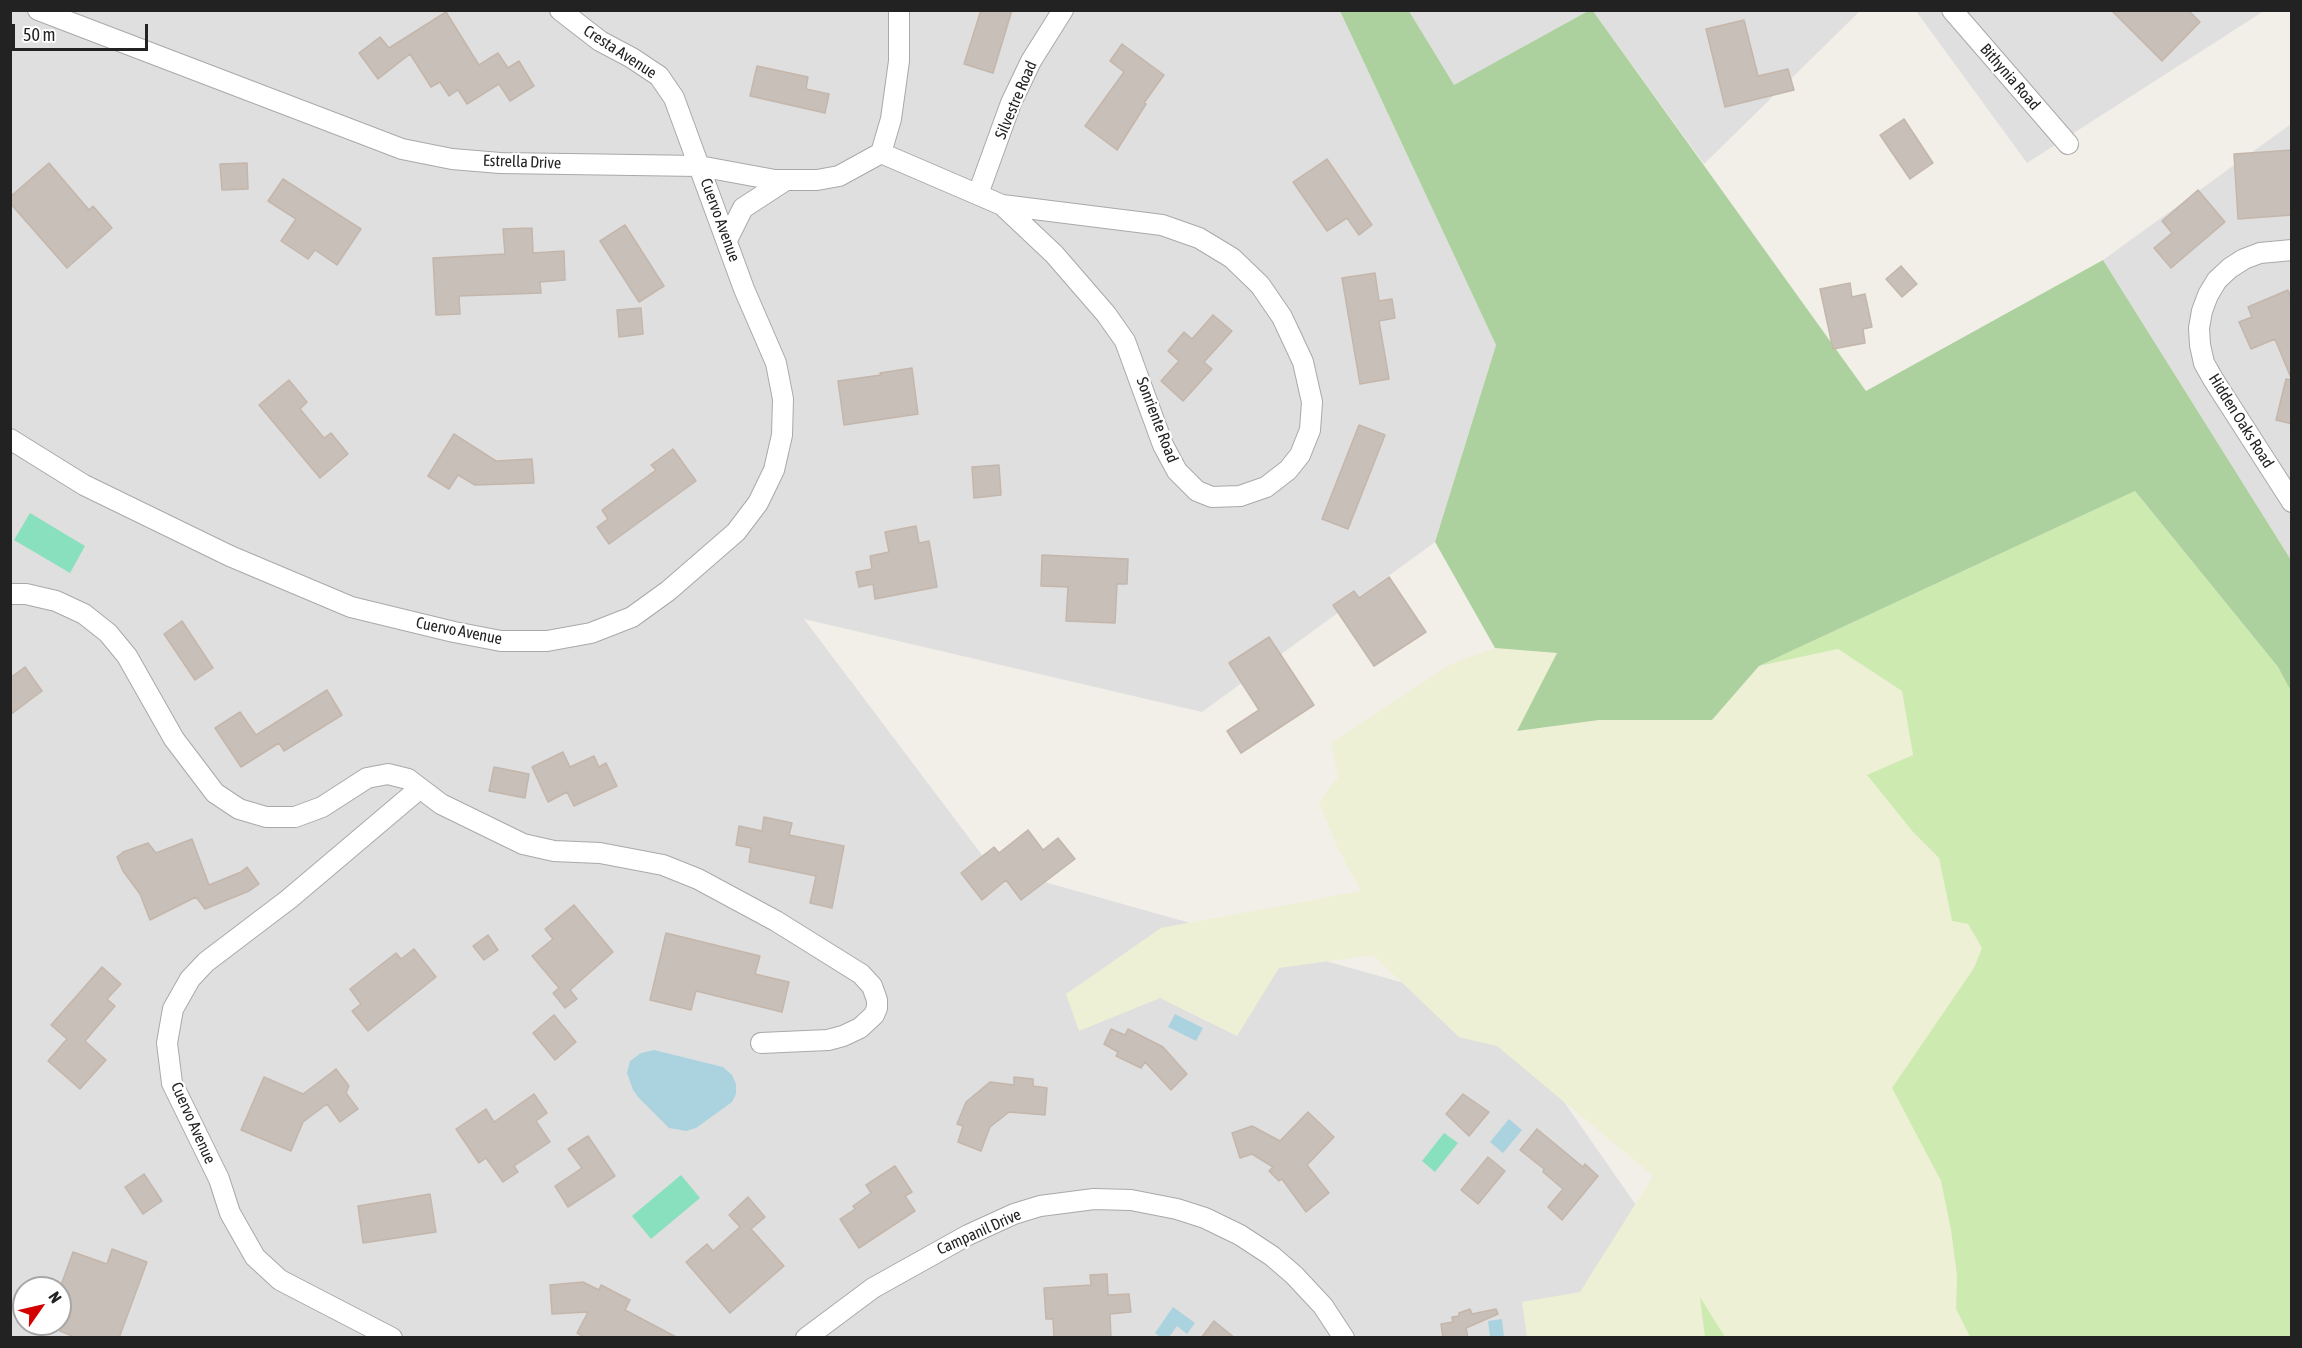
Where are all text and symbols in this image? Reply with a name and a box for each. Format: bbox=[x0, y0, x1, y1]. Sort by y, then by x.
scale bar bbox=[15, 12, 152, 50]
street label: Cresta Avenue bbox=[580, 21, 660, 83]
text: 50 m bbox=[23, 24, 55, 45]
street label: Bithynia Road bbox=[1976, 40, 2044, 114]
street label: Silvestre Road bbox=[991, 58, 1041, 142]
street label: Estrella Drive bbox=[483, 151, 561, 173]
street label: Cuervo Avenue bbox=[696, 176, 744, 264]
street label: Hidden Oaks Road bbox=[2204, 370, 2278, 472]
street label: Sonriente Road bbox=[1132, 375, 1182, 465]
street label: Cuervo Avenue bbox=[414, 613, 504, 649]
street label: Cuervo Avenue bbox=[166, 1079, 220, 1167]
street label: Campanil Drive bbox=[934, 1205, 1024, 1259]
north arrow bbox=[12, 1276, 72, 1336]
text: N bbox=[45, 1288, 65, 1306]

